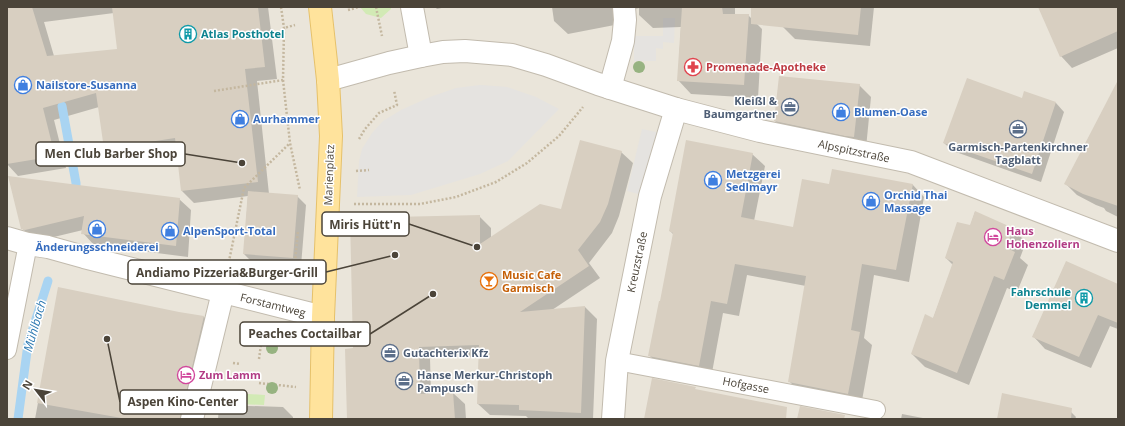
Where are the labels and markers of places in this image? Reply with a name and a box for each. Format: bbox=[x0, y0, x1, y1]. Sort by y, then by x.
building icon: Atlas Posthotel bbox=[178, 24, 198, 44]
place label: Atlas Posthotel bbox=[201, 26, 284, 41]
pharmacy icon: Promenade-Apotheke bbox=[683, 57, 703, 77]
place label: Promenade-Apotheke bbox=[706, 59, 827, 74]
shop icon: Nailstore-Susanna bbox=[13, 75, 33, 95]
place label: Nailstore-Susanna bbox=[36, 77, 137, 92]
place label: Kleißl & Baumgartner bbox=[704, 93, 778, 121]
office icon: Kleißl & Baumgartner bbox=[780, 97, 800, 117]
shop icon: Blumen-Oase bbox=[831, 102, 851, 122]
place label: Blumen-Oase bbox=[854, 104, 928, 119]
shop icon: Aurhammer bbox=[230, 109, 250, 129]
place label: Aurhammer bbox=[253, 111, 320, 126]
office icon: Garmisch-Partenkirchner Tagblatt bbox=[1008, 119, 1028, 139]
place label: Garmisch-Partenkirchner Tagblatt bbox=[948, 139, 1088, 167]
callout: Men Club Barber Shop bbox=[36, 142, 185, 166]
place label: Metzgerei Sedlmayr bbox=[726, 166, 781, 194]
shop icon: Metzgerei Sedlmayr bbox=[703, 170, 723, 190]
place label: Orchid Thai Massage bbox=[884, 187, 947, 215]
shop icon: Orchid Thai Massage bbox=[861, 191, 881, 211]
callout: Miris Hütt'n bbox=[322, 212, 409, 236]
shop icon: Änderungsschneiderei bbox=[87, 219, 107, 239]
shop icon: AlpenSport-Total bbox=[160, 221, 180, 241]
place label: AlpenSport-Total bbox=[183, 223, 276, 238]
place label: Haus Hohenzollern bbox=[1006, 223, 1080, 251]
hotel icon: Haus Hohenzollern bbox=[983, 227, 1003, 247]
place label: Änderungsschneiderei bbox=[35, 239, 159, 254]
callout: Andiamo Pizzeria&Burger-Grill bbox=[128, 260, 326, 284]
place label: Music Cafe Garmisch bbox=[502, 267, 562, 295]
bar icon: Music Cafe Garmisch bbox=[479, 271, 499, 291]
place label: Fahrschule Demmel bbox=[1011, 284, 1071, 312]
building icon: Fahrschule Demmel bbox=[1074, 288, 1094, 308]
callout: Peaches Coctailbar bbox=[240, 322, 370, 346]
office icon: Gutachterix Kfz bbox=[380, 343, 400, 363]
place label: Gutachterix Kfz bbox=[403, 345, 489, 360]
hotel icon: Zum Lamm bbox=[176, 365, 196, 385]
place label: Zum Lamm bbox=[199, 367, 261, 382]
place label: Hanse Merkur-Christoph Pampusch bbox=[417, 367, 552, 395]
office icon: Hanse Merkur-Christoph Pampusch bbox=[394, 371, 414, 391]
callout: Aspen Kino-Center bbox=[120, 390, 247, 414]

